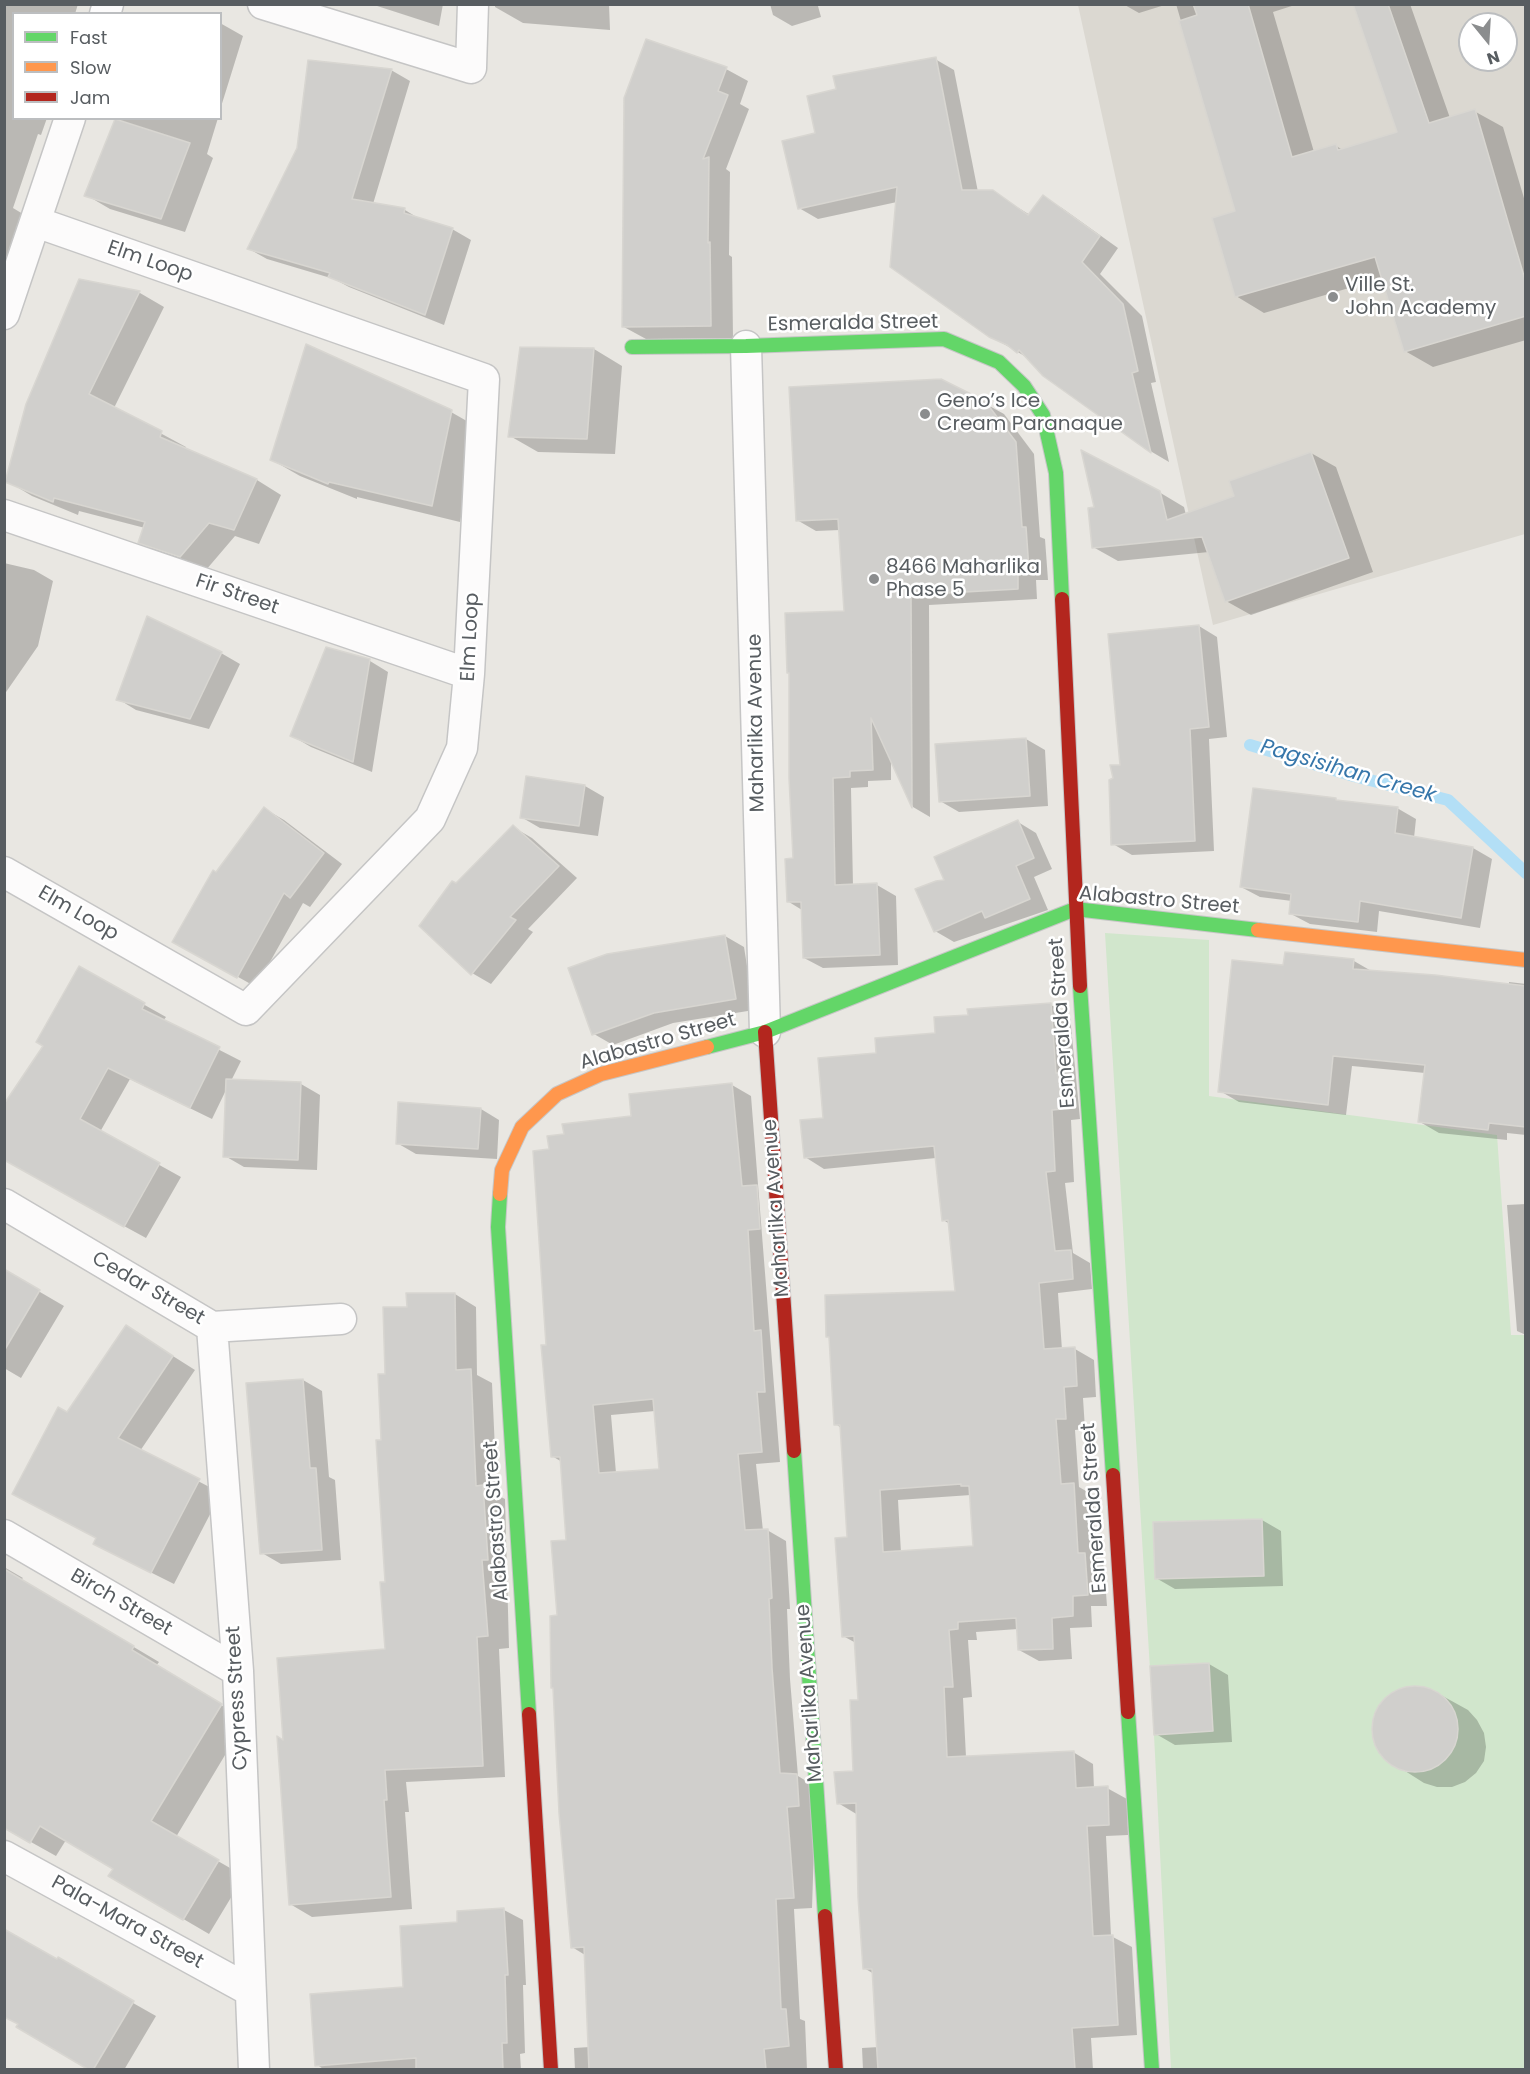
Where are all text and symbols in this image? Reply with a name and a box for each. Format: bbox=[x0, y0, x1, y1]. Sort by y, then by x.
legend bbox=[12, 12, 222, 120]
north arrow bbox=[1458, 12, 1518, 72]
text: Fast bbox=[70, 25, 107, 50]
text: N bbox=[1484, 45, 1502, 70]
text: Slow bbox=[70, 55, 111, 80]
text: Jam bbox=[70, 85, 110, 110]
street label: Elm Loop bbox=[104, 236, 196, 288]
place label: Ville St. John Academy bbox=[1345, 274, 1496, 321]
marker: Ville St. John Academy bbox=[1326, 290, 1340, 304]
street label: Esmeralda Street bbox=[768, 311, 938, 337]
place label: Geno’s Ice Cream Paranaque bbox=[937, 390, 1123, 437]
marker: Geno’s Ice Cream Paranaque bbox=[918, 407, 932, 421]
place label: 8466 Maharlika Phase 5 bbox=[886, 556, 1040, 603]
street label: Fir Street bbox=[192, 570, 282, 620]
marker: 8466 Maharlika Phase 5 bbox=[867, 572, 881, 586]
street label: Elm Loop bbox=[457, 592, 485, 682]
street label: Maharlika Avenue bbox=[743, 633, 771, 813]
water label: Pagsisihan Creek bbox=[1258, 735, 1438, 809]
street label: Elm Loop bbox=[34, 881, 122, 947]
street label: Alabastro Street bbox=[1078, 882, 1240, 920]
street label: Esmeralda Street bbox=[1045, 937, 1081, 1109]
street label: Alabastro Street bbox=[577, 1008, 739, 1076]
street label: Maharlika Avenue bbox=[759, 1118, 795, 1298]
street label: Cedar Street bbox=[87, 1247, 209, 1331]
street label: Esmeralda Street bbox=[1077, 1422, 1113, 1594]
street label: Alabastro Street bbox=[479, 1440, 515, 1602]
street label: Birch Street bbox=[66, 1564, 176, 1642]
street label: Maharlika Avenue bbox=[792, 1603, 828, 1783]
street label: Cypress Street bbox=[222, 1625, 254, 1771]
street label: Pala-Mara Street bbox=[47, 1871, 207, 1975]

